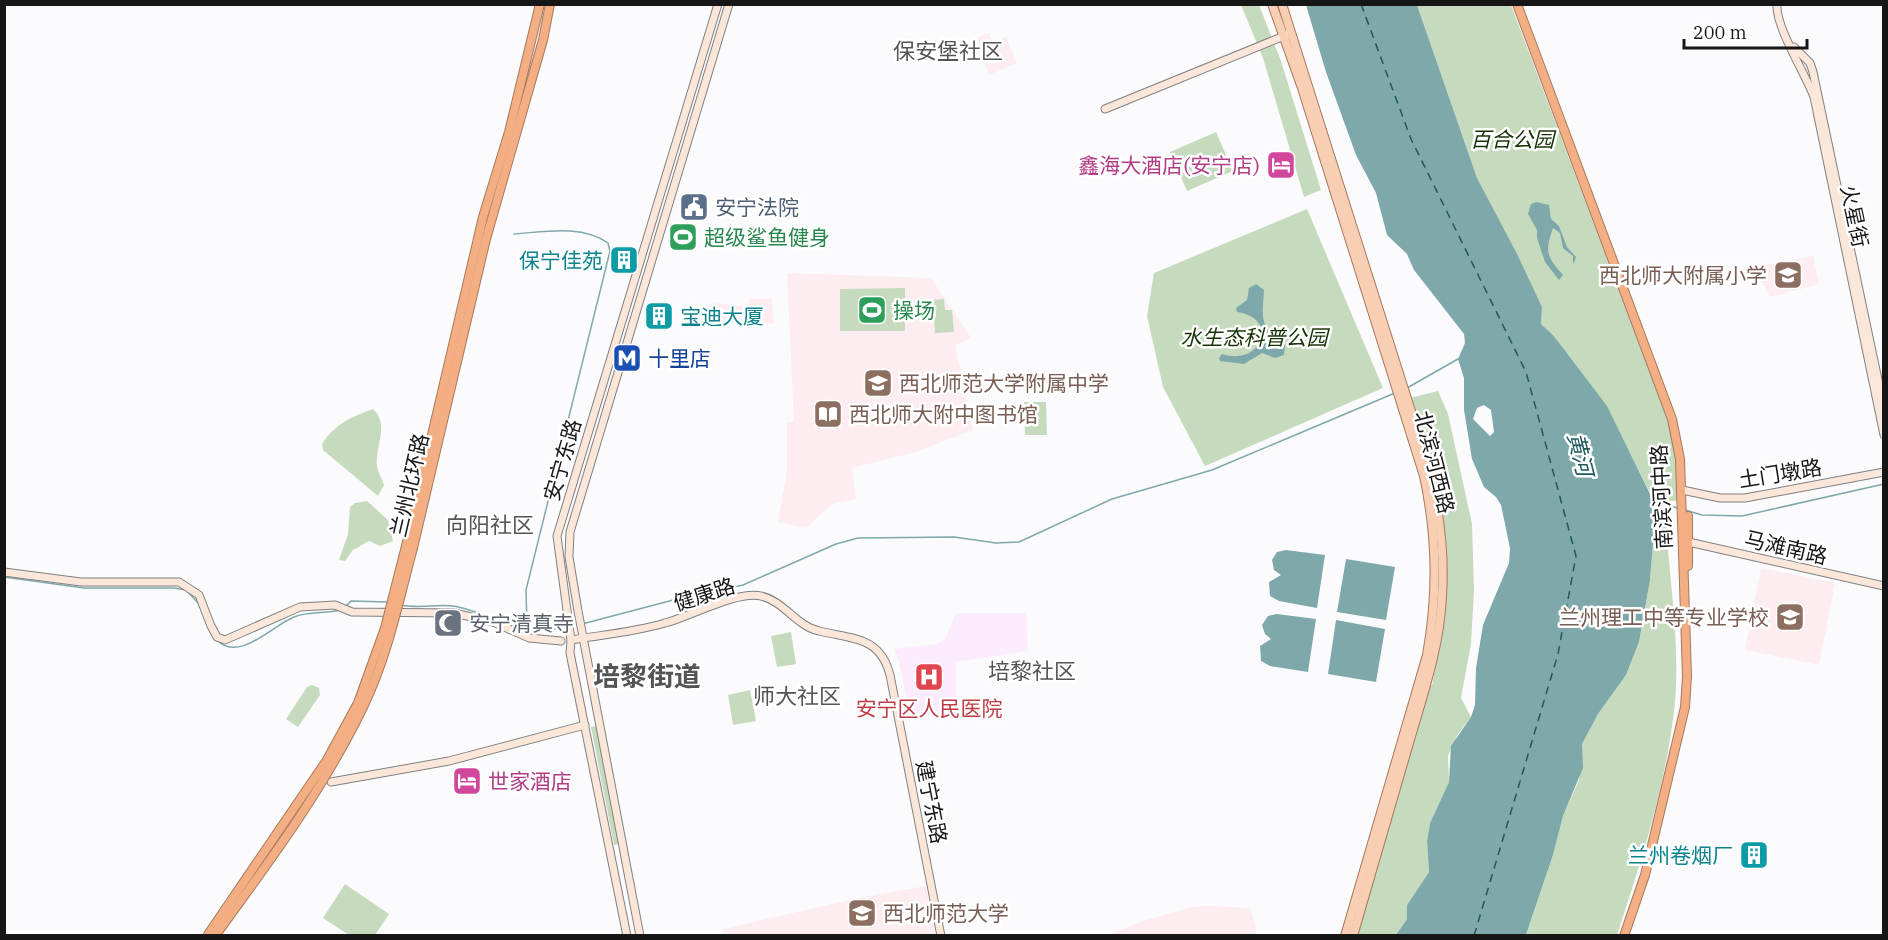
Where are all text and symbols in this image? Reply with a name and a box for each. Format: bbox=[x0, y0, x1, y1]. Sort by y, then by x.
scale bar bbox=[1684, 12, 1807, 50]
text: 200 m bbox=[1693, 21, 1747, 44]
district label: 保安堡社区 bbox=[893, 36, 1003, 65]
park label: 百合公园 bbox=[1470, 125, 1557, 153]
hotel icon: 鑫海大酒店(安宁店) bbox=[1265, 149, 1297, 181]
place label: 鑫海大酒店(安宁店) bbox=[1078, 151, 1260, 179]
street label: 火星街 bbox=[1835, 182, 1875, 250]
public building icon: 安宁法院 bbox=[678, 191, 710, 223]
place label: 安宁法院 bbox=[715, 193, 799, 221]
sports icon: 超级鲨鱼健身 bbox=[667, 221, 699, 253]
place label: 超级鲨鱼健身 bbox=[704, 223, 830, 251]
building icon: 保宁佳苑 bbox=[608, 244, 640, 276]
place label: 保宁佳苑 bbox=[519, 246, 603, 274]
school or university icon: 西北师大附属小学 bbox=[1772, 259, 1804, 291]
place label: 西北师大附属小学 bbox=[1599, 261, 1767, 289]
sports icon: 操场 bbox=[856, 294, 888, 326]
place label: 操场 bbox=[893, 296, 935, 324]
building icon: 宝迪大厦 bbox=[643, 300, 675, 332]
place label: 宝迪大厦 bbox=[680, 302, 764, 330]
park label: 水生态科普公园 bbox=[1181, 323, 1330, 351]
metro station icon: 十里店 bbox=[611, 342, 643, 374]
place label: 十里店 bbox=[648, 344, 711, 372]
school or university icon: 西北师范大学附属中学 bbox=[862, 367, 894, 399]
place label: 西北师范大学附属中学 bbox=[899, 369, 1109, 397]
library icon: 西北师大附中图书馆 bbox=[812, 398, 844, 430]
place label: 西北师大附中图书馆 bbox=[849, 400, 1038, 428]
street label: 北滨河西路 bbox=[1409, 408, 1461, 516]
street label: 安宁东路 bbox=[537, 416, 587, 504]
water label: 黄河 bbox=[1562, 429, 1601, 483]
street label: 兰州北环路 bbox=[384, 431, 434, 539]
street label: 南滨河中路 bbox=[1644, 444, 1678, 550]
street label: 土门墩路 bbox=[1736, 453, 1824, 493]
district label: 向阳社区 bbox=[446, 510, 534, 539]
street label: 马滩南路 bbox=[1742, 524, 1830, 570]
street label: 健康路 bbox=[670, 571, 738, 617]
school or university icon: 兰州理工中等专业学校 bbox=[1774, 601, 1806, 633]
place label: 兰州理工中等专业学校 bbox=[1559, 603, 1769, 631]
mosque icon: 安宁清真寺 bbox=[432, 607, 464, 639]
place label: 安宁清真寺 bbox=[469, 609, 574, 637]
district label: 培黎社区 bbox=[988, 656, 1076, 685]
district label: 培黎街道 bbox=[593, 658, 701, 693]
hospital icon: 安宁区人民医院 bbox=[913, 661, 945, 693]
district label: 师大社区 bbox=[753, 681, 841, 710]
place label: 安宁区人民医院 bbox=[856, 694, 1003, 722]
street label: 建宁东路 bbox=[910, 758, 954, 846]
hotel icon: 世家酒店 bbox=[451, 765, 483, 797]
place label: 世家酒店 bbox=[488, 767, 572, 795]
building icon: 兰州卷烟厂 bbox=[1738, 839, 1770, 871]
place label: 兰州卷烟厂 bbox=[1628, 841, 1733, 869]
school or university icon: 西北师范大学 bbox=[846, 897, 878, 929]
place label: 西北师范大学 bbox=[883, 899, 1009, 927]

